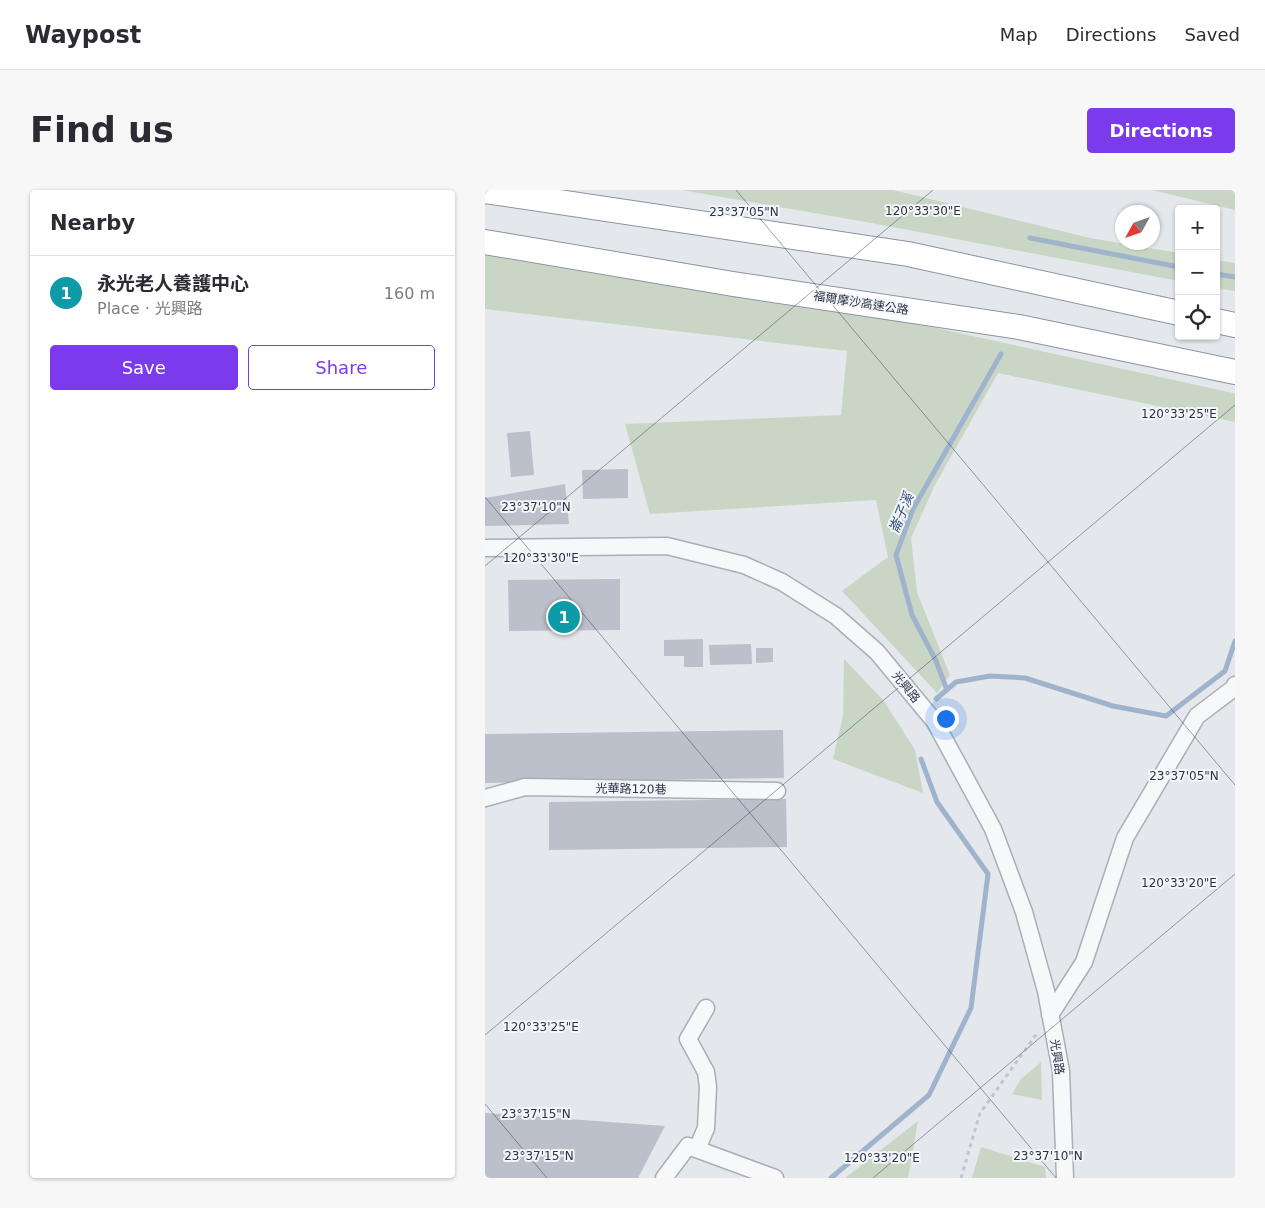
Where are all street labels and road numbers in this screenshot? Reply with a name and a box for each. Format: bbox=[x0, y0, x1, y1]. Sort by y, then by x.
street label: 福爾摩沙高速公路 bbox=[812, 289, 910, 317]
street label: 光興路 bbox=[889, 669, 923, 705]
street label: 光華路120巷 bbox=[595, 781, 667, 797]
street label: 光興路 bbox=[1047, 1038, 1067, 1076]

